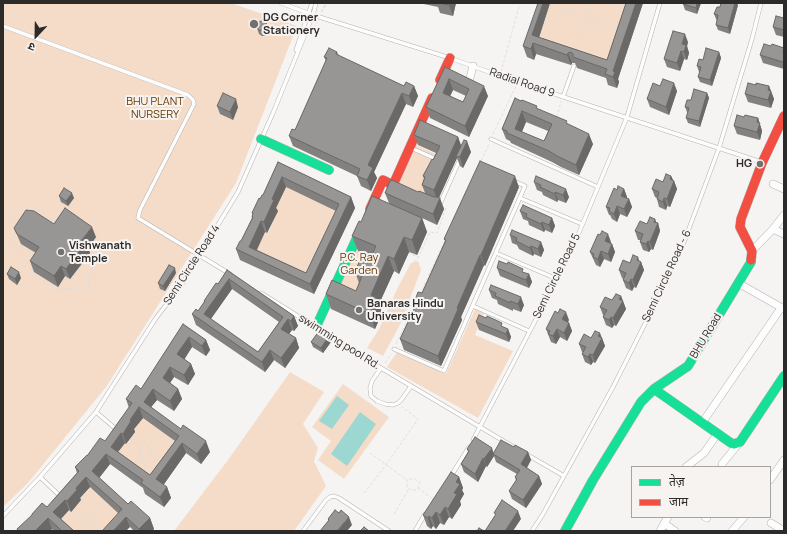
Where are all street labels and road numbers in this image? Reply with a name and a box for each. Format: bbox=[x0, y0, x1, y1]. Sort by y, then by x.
street label: Radial Road 9 bbox=[488, 66, 556, 100]
street label: Semi Circle Road 4 bbox=[161, 222, 223, 308]
street label: Semi Circle Road - 6 bbox=[640, 228, 694, 324]
street label: Semi Circle Road 5 bbox=[531, 231, 583, 321]
street label: BHU Road bbox=[687, 311, 725, 361]
street label: swimming pool Rd. bbox=[296, 312, 382, 372]

